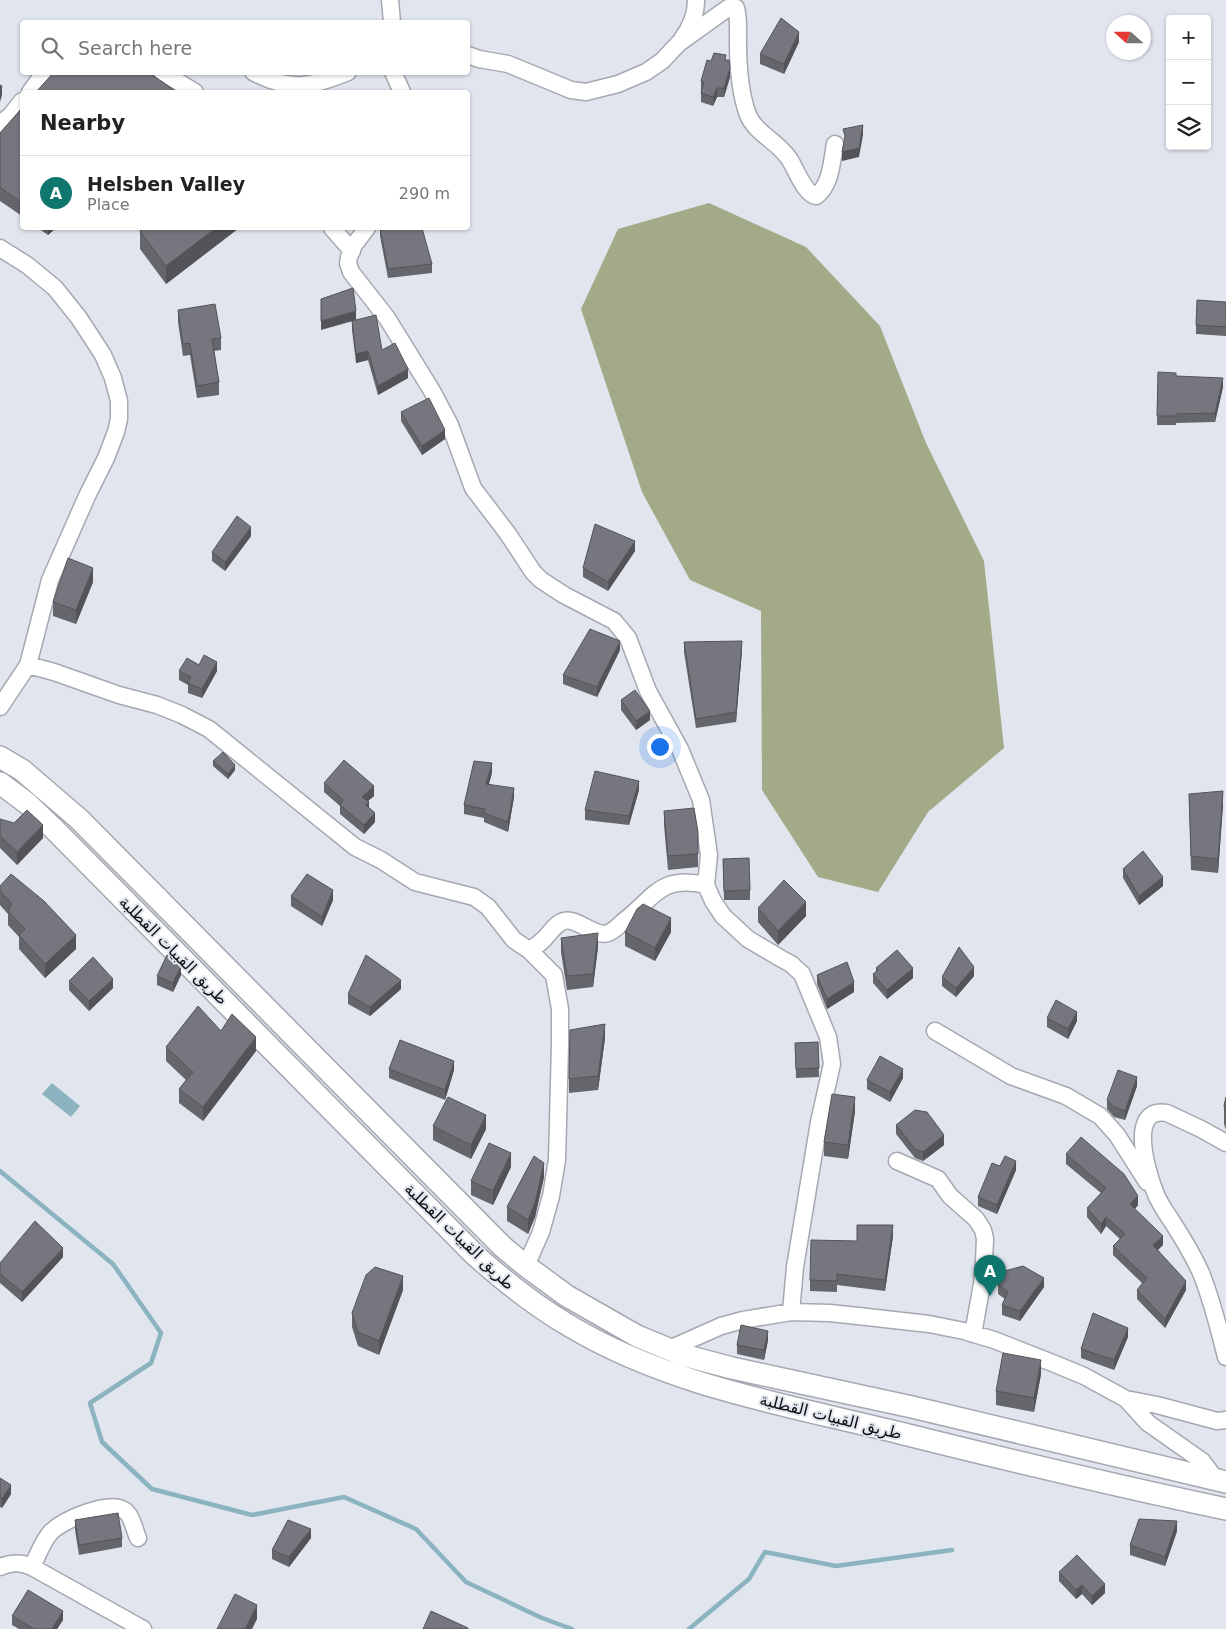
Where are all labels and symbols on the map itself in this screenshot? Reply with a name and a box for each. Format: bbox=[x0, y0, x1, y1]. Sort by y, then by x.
north arrow bbox=[1106, 15, 1151, 60]
your location bbox=[647, 734, 673, 760]
street label: طريق القبيات القطلبة bbox=[115, 892, 232, 1009]
street label: طريق القبيات القطلبة bbox=[400, 1179, 519, 1295]
pin: A bbox=[974, 1255, 1006, 1296]
street label: طريق القبيات القطلبة bbox=[758, 1390, 904, 1444]

